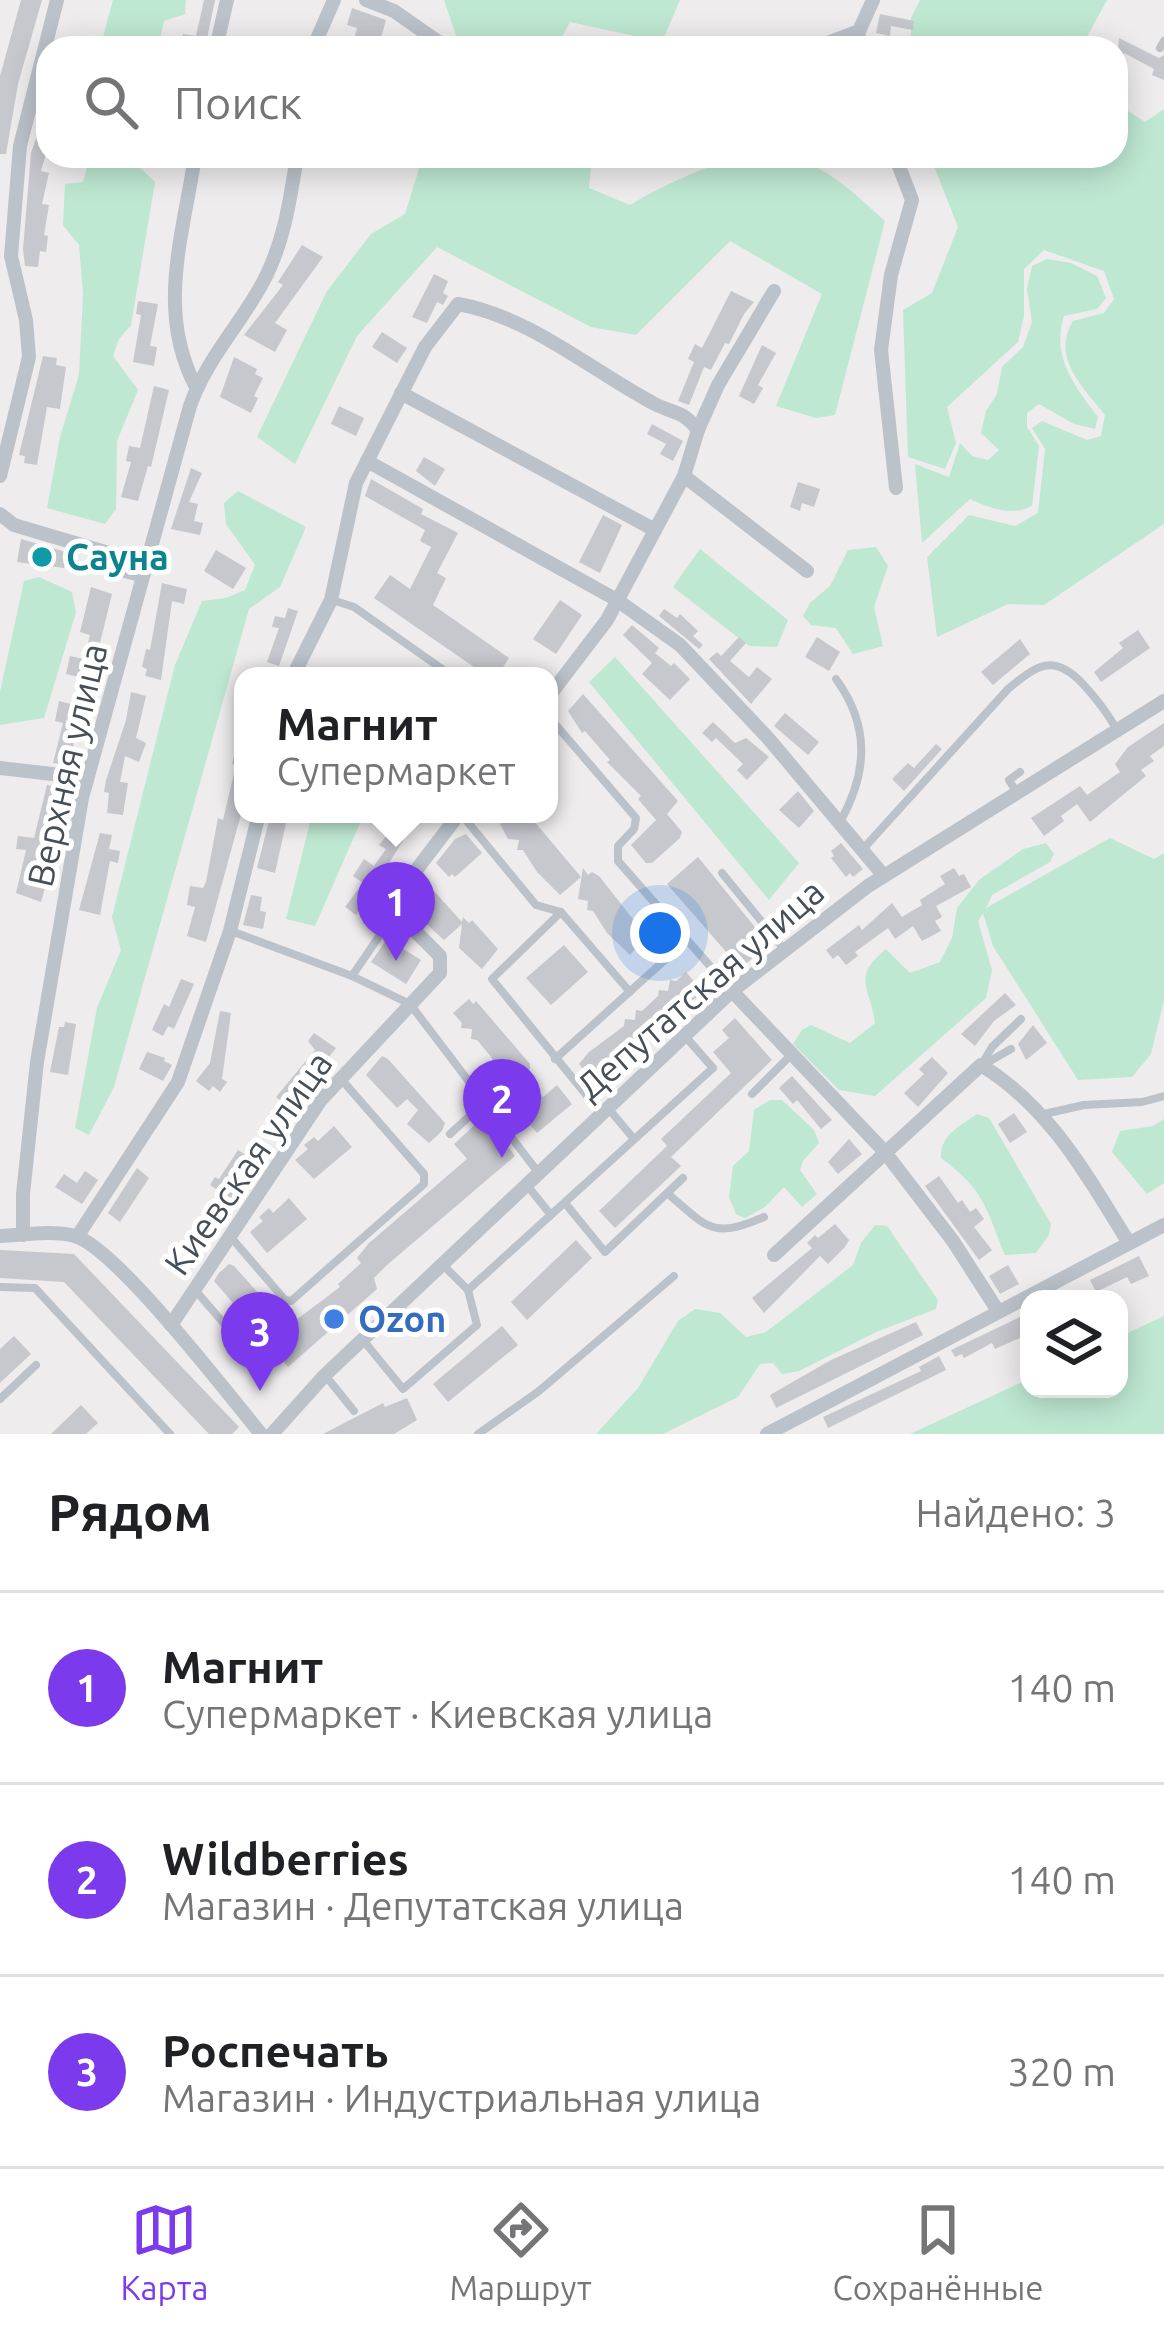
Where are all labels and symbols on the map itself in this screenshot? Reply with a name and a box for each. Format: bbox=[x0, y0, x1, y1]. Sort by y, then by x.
place label: Сауна bbox=[66, 536, 169, 577]
marker: Сауна bbox=[29, 544, 55, 570]
street label: Верхняя улица bbox=[19, 639, 114, 890]
pin: 1 bbox=[357, 862, 435, 961]
street label: Депутатская улица bbox=[568, 870, 832, 1107]
your location bbox=[630, 903, 690, 963]
street label: Киевская улица bbox=[155, 1043, 340, 1282]
pin: 2 bbox=[463, 1059, 541, 1158]
pin: 3 bbox=[221, 1292, 299, 1391]
place label: Ozon bbox=[358, 1298, 446, 1339]
marker: Ozon bbox=[321, 1306, 347, 1332]

